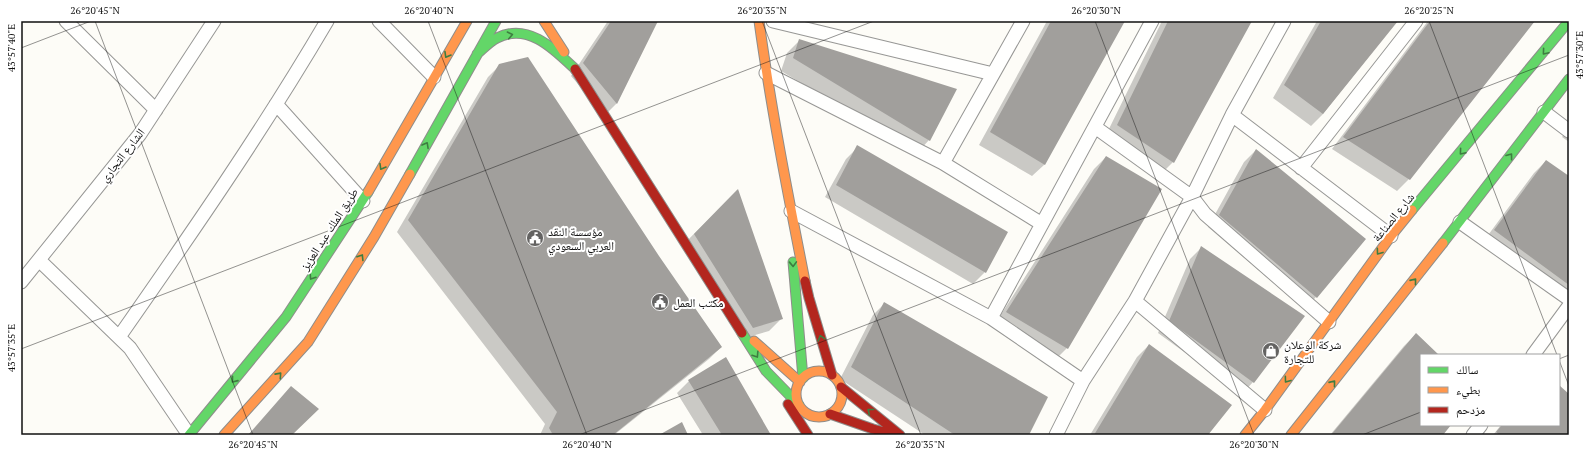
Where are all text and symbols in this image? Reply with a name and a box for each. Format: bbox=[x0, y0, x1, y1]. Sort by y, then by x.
text: 26°20'45"N bbox=[70, 4, 120, 17]
text: 26°20'40"N bbox=[404, 4, 454, 17]
text: 26°20'35"N bbox=[737, 4, 787, 17]
text: 26°20'30"N bbox=[1071, 4, 1121, 17]
text: 26°20'25"N bbox=[1404, 4, 1454, 17]
text: 43°57'40"E bbox=[5, 24, 18, 72]
one-way arrow bbox=[507, 31, 513, 40]
text: 43°57'30"E bbox=[1573, 31, 1586, 79]
one-way arrow bbox=[1542, 47, 1549, 55]
one-way arrow bbox=[445, 51, 452, 58]
street label: الشارع التجاري bbox=[96, 125, 150, 187]
one-way arrow bbox=[422, 142, 429, 149]
one-way arrow bbox=[1459, 147, 1466, 154]
one-way arrow bbox=[1506, 153, 1513, 160]
one-way arrow bbox=[380, 163, 387, 170]
street label: طريق الملك عبد العزيز bbox=[296, 185, 361, 274]
street label: شارع الصناعة bbox=[1369, 189, 1418, 245]
place label: مؤسسة النقد العربي السعودي bbox=[548, 224, 614, 256]
public building icon: مؤسسة النقد العربي السعودي bbox=[525, 228, 545, 248]
one-way arrow bbox=[1377, 248, 1384, 255]
one-way arrow bbox=[356, 254, 364, 261]
one-way arrow bbox=[789, 261, 797, 267]
one-way arrow bbox=[310, 273, 317, 280]
one-way arrow bbox=[1409, 278, 1416, 285]
public building icon: مكتب العمل bbox=[650, 292, 670, 312]
place label: مكتب العمل bbox=[673, 295, 723, 310]
text: 43°57'35"E bbox=[5, 324, 18, 372]
one-way arrow bbox=[817, 334, 826, 341]
place label: شركة الوعلان للتجارة bbox=[1284, 337, 1342, 366]
shop icon: شركة الوعلان للتجارة bbox=[1261, 341, 1281, 361]
one-way arrow bbox=[751, 351, 759, 358]
legend bbox=[1420, 354, 1560, 426]
text: سالك bbox=[1456, 362, 1478, 377]
one-way arrow bbox=[274, 372, 281, 380]
one-way arrow bbox=[232, 376, 239, 383]
one-way arrow bbox=[1285, 376, 1292, 383]
one-way arrow bbox=[1328, 380, 1335, 387]
text: بطيء bbox=[1456, 382, 1480, 400]
text: مزدحم bbox=[1456, 402, 1485, 418]
one-way arrow bbox=[868, 409, 875, 416]
text: 26°20'45"N bbox=[228, 438, 278, 451]
text: 26°20'40"N bbox=[562, 438, 612, 451]
text: 26°20'35"N bbox=[895, 438, 945, 451]
text: 26°20'30"N bbox=[1229, 438, 1279, 451]

